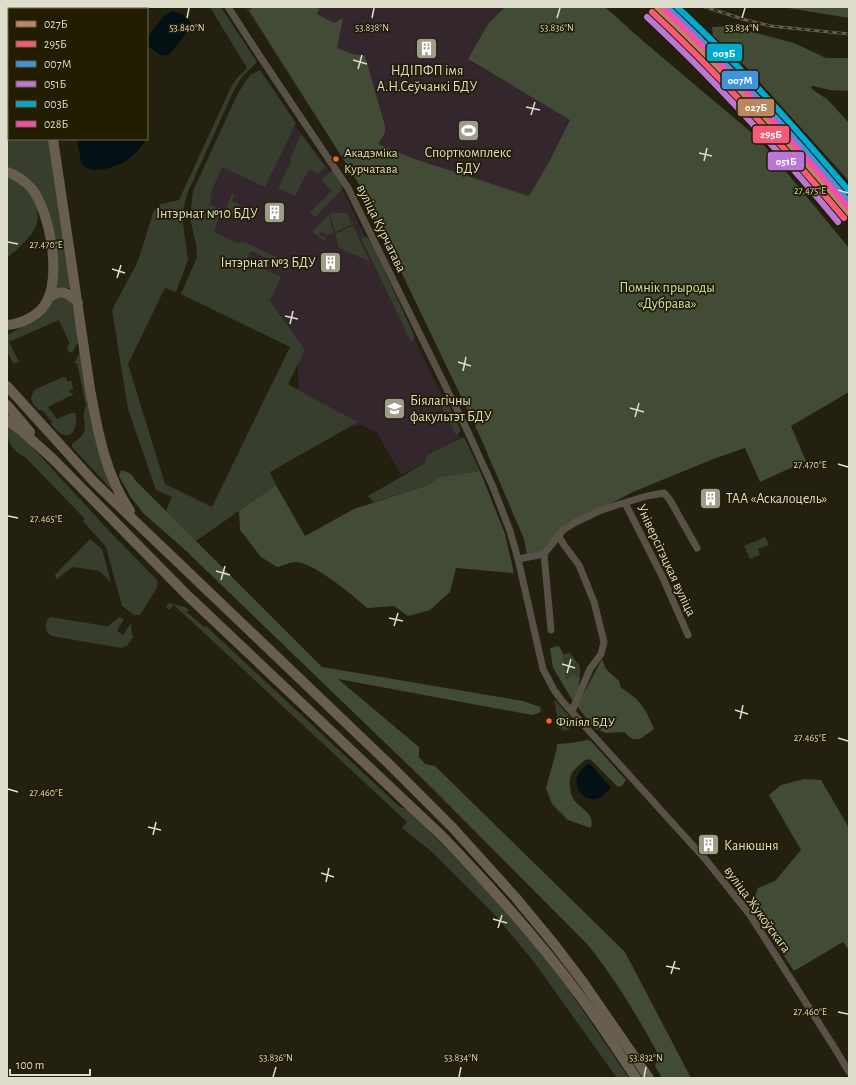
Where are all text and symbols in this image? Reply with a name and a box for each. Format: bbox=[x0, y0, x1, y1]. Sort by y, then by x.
legend bbox=[8, 8, 148, 140]
text: 027Б bbox=[44, 18, 68, 30]
text: 53.840°N bbox=[169, 23, 205, 33]
text: 53.838°N bbox=[355, 23, 389, 33]
text: 53.836°N bbox=[540, 23, 574, 33]
text: 53.834°N bbox=[725, 23, 759, 33]
building icon: НДІПФП імя А.Н.Сеўчанкі БДУ bbox=[414, 35, 440, 61]
text: 295Б bbox=[44, 38, 67, 50]
line badge: 003Б bbox=[706, 43, 743, 62]
text: 003Б bbox=[713, 48, 736, 59]
text: 007М bbox=[44, 58, 72, 70]
place label: НДІПФП імя А.Н.Сеўчанкі БДУ bbox=[377, 64, 477, 94]
line badge: 007М bbox=[721, 70, 759, 90]
text: 007М bbox=[727, 75, 753, 86]
text: 051Б bbox=[44, 78, 66, 90]
text: 003Б bbox=[44, 98, 69, 110]
line badge: 027Б bbox=[737, 98, 775, 117]
text: 027Б bbox=[745, 102, 768, 113]
sports icon: Спорткомплекс БДУ bbox=[455, 117, 481, 143]
text: 028Б bbox=[44, 118, 68, 130]
line badge: 295Б bbox=[752, 125, 790, 144]
text: 295Б bbox=[760, 129, 782, 140]
place label: Спорткомплекс БДУ bbox=[424, 146, 512, 176]
place label: Акадэміка Курчатава bbox=[344, 147, 398, 176]
line badge: 051Б bbox=[767, 151, 805, 171]
marker: Акадэміка Курчатава bbox=[331, 154, 341, 164]
text: 051Б bbox=[775, 156, 797, 167]
street label: вуліца Курчатава bbox=[354, 182, 409, 275]
text: 27.475°E bbox=[794, 186, 826, 196]
building icon: Інтэрнат №10 БДУ bbox=[261, 200, 287, 226]
place label: Інтэрнат №10 БДУ bbox=[156, 207, 258, 221]
text: 27.470°E bbox=[29, 240, 63, 250]
building icon: Інтэрнат №3 БДУ bbox=[318, 249, 344, 275]
place label: Інтэрнат №3 БДУ bbox=[220, 256, 316, 270]
park label: Помнік прыроды «Дубрава» bbox=[619, 281, 715, 311]
place label: Біялагічны факультэт БДУ bbox=[410, 394, 492, 424]
school or university icon: Біялагічны факультэт БДУ bbox=[382, 395, 408, 421]
text: 27.470°E bbox=[793, 460, 827, 470]
building icon: ТАА «Аскалоцель» bbox=[697, 485, 723, 511]
place label: ТАА «Аскалоцель» bbox=[726, 492, 827, 506]
street label: Універсітэцкая вуліца bbox=[634, 502, 698, 619]
text: 27.465°E bbox=[30, 514, 62, 524]
marker: Філіял БДУ bbox=[544, 716, 554, 726]
place label: Філіял БДУ bbox=[556, 716, 616, 729]
text: 27.465°E bbox=[794, 733, 826, 743]
text: 27.460°E bbox=[29, 788, 63, 798]
building icon: Канюшня bbox=[696, 832, 722, 858]
place label: Канюшня bbox=[724, 839, 779, 853]
street label: вуліца Жукоўскага bbox=[721, 864, 793, 956]
text: 27.460°E bbox=[793, 1007, 827, 1017]
scale bar bbox=[10, 1051, 90, 1077]
text: 53.836°N bbox=[259, 1053, 293, 1063]
text: 53.834°N bbox=[444, 1053, 478, 1063]
text: 53.832°N bbox=[629, 1053, 663, 1063]
text: 100 m bbox=[16, 1059, 44, 1071]

